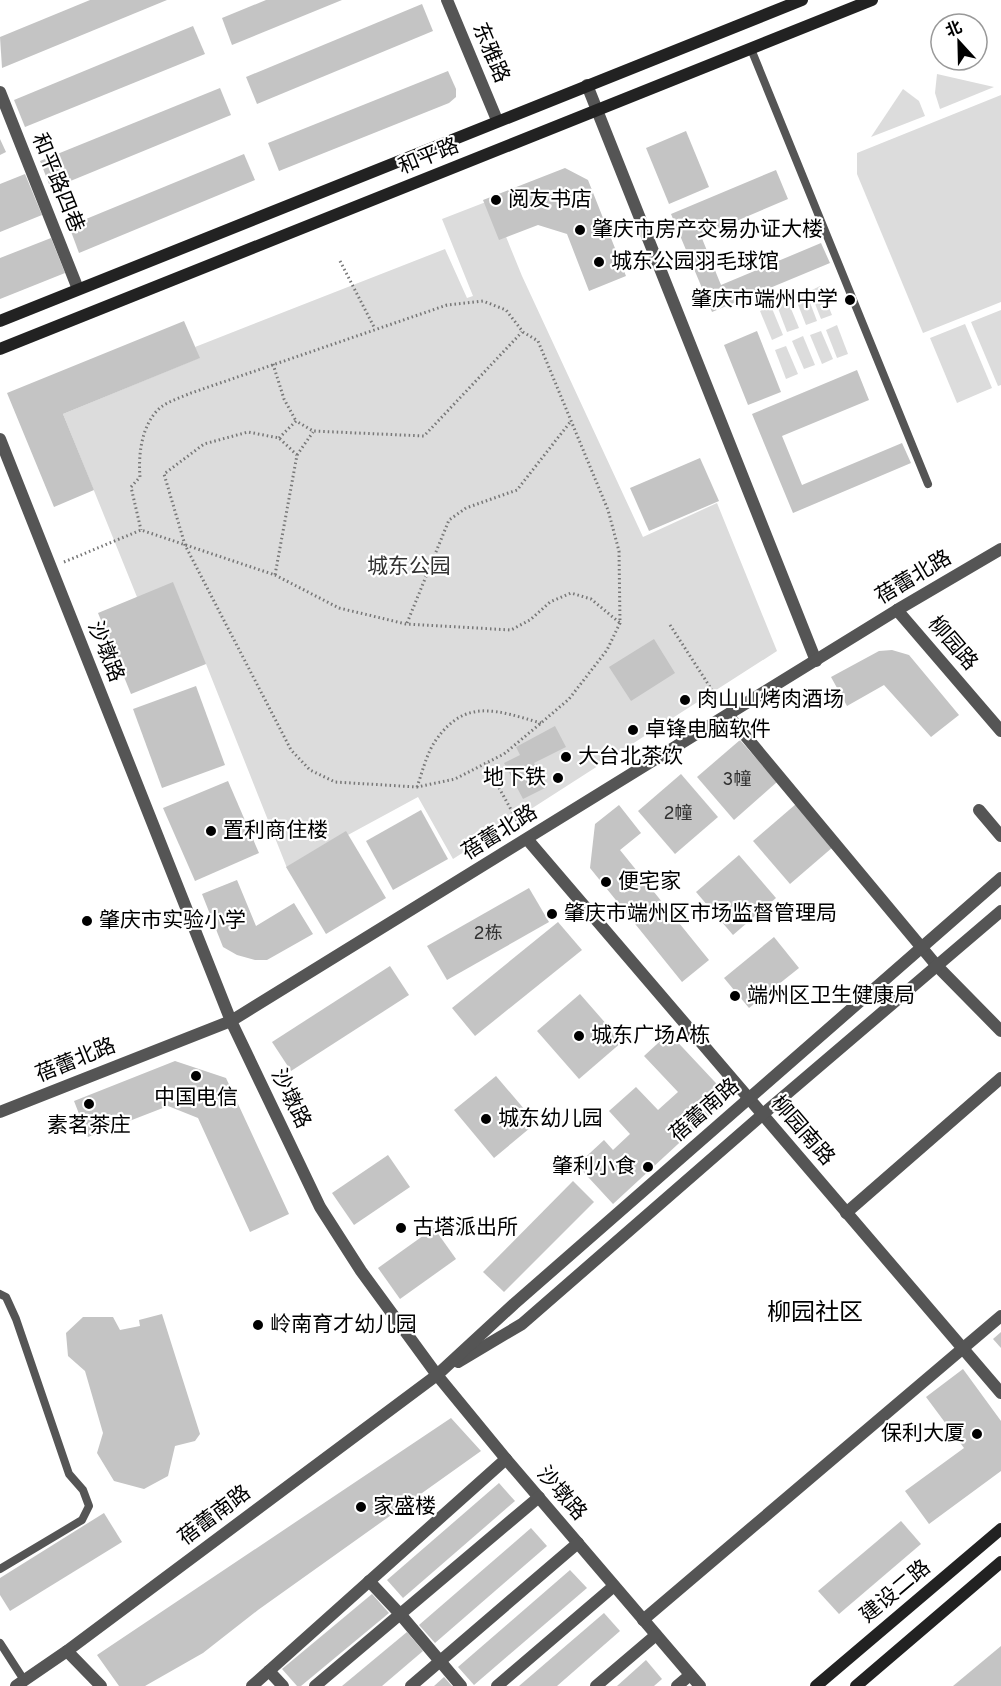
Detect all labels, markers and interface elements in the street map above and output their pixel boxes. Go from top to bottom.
north arrow [929,12,989,72]
text: 北 [943,18,965,42]
street label: 东雅路 [465,19,515,87]
street label: 和平路四巷 [25,129,89,237]
street label: 和平路 [395,133,463,181]
place label: 阅友书店 [508,187,592,214]
marker: 阅友书店 [489,193,503,207]
place label: 肇庆市房产交易办证大楼 [592,217,823,244]
marker: 肇庆市房产交易办证大楼 [573,223,587,237]
place label: 城东公园羽毛球馆 [611,249,779,276]
marker: 城东公园羽毛球馆 [592,255,606,269]
place label: 肇庆市端州中学 [691,287,838,314]
marker: 肇庆市端州中学 [843,293,857,307]
street label: 蓓蕾北路 [871,545,957,611]
park label: 城东公园 [367,554,451,581]
street label: 柳园路 [921,611,983,677]
street label: 沙墩路 [81,618,129,686]
place label: 肉山山烤肉酒场 [697,687,844,714]
marker: 肉山山烤肉酒场 [678,693,692,707]
place label: 卓锋电脑软件 [645,717,771,744]
marker: 卓锋电脑软件 [626,723,640,737]
place label: 大台北茶饮 [578,744,683,771]
marker: 大台北茶饮 [559,750,573,764]
place label: 地下铁 [483,765,546,792]
house number: 3幢 [723,769,751,792]
marker: 地下铁 [551,771,565,785]
street label: 蓓蕾北路 [457,799,543,867]
house number: 2幢 [663,803,693,826]
place label: 置利商住楼 [223,818,328,845]
marker: 置利商住楼 [204,824,218,838]
place label: 便宅家 [618,869,681,896]
marker: 便宅家 [599,875,613,889]
place label: 肇庆市端州区市场监督管理局 [564,901,837,928]
marker: 肇庆市端州区市场监督管理局 [545,907,559,921]
place label: 肇庆市实验小学 [99,908,246,935]
marker: 肇庆市实验小学 [80,914,94,928]
house number: 2栋 [473,923,503,946]
place label: 端州区卫生健康局 [747,983,915,1010]
marker: 端州区卫生健康局 [728,989,742,1003]
place label: 城东广场A栋 [591,1023,710,1050]
marker: 城东广场A栋 [572,1029,586,1043]
street label: 蓓蕾北路 [32,1033,120,1089]
street label: 沙墩路 [264,1065,316,1133]
marker: 中国电信 [189,1069,203,1083]
street label: 蓓蕾南路 [664,1073,746,1149]
place label: 中国电信 [154,1085,238,1112]
street label: 柳园南路 [764,1090,840,1172]
marker: 素茗茶庄 [82,1097,96,1111]
place label: 城东幼儿园 [498,1106,603,1133]
marker: 城东幼儿园 [479,1112,493,1126]
place label: 素茗茶庄 [47,1113,131,1140]
place label: 肇利小食 [552,1154,636,1181]
marker: 肇利小食 [641,1160,655,1174]
place label: 古塔派出所 [413,1215,518,1242]
marker: 古塔派出所 [394,1221,408,1235]
district label: 柳园社区 [767,1299,863,1329]
place label: 岭南育才幼儿园 [270,1312,417,1339]
marker: 岭南育才幼儿园 [251,1318,265,1332]
place label: 保利大厦 [881,1421,965,1448]
marker: 保利大厦 [970,1427,984,1441]
street label: 沙墩路 [530,1461,592,1527]
street label: 蓓蕾南路 [173,1480,257,1552]
place label: 家盛楼 [373,1494,436,1521]
marker: 家盛楼 [354,1500,368,1514]
street label: 建设二路 [855,1555,937,1629]

